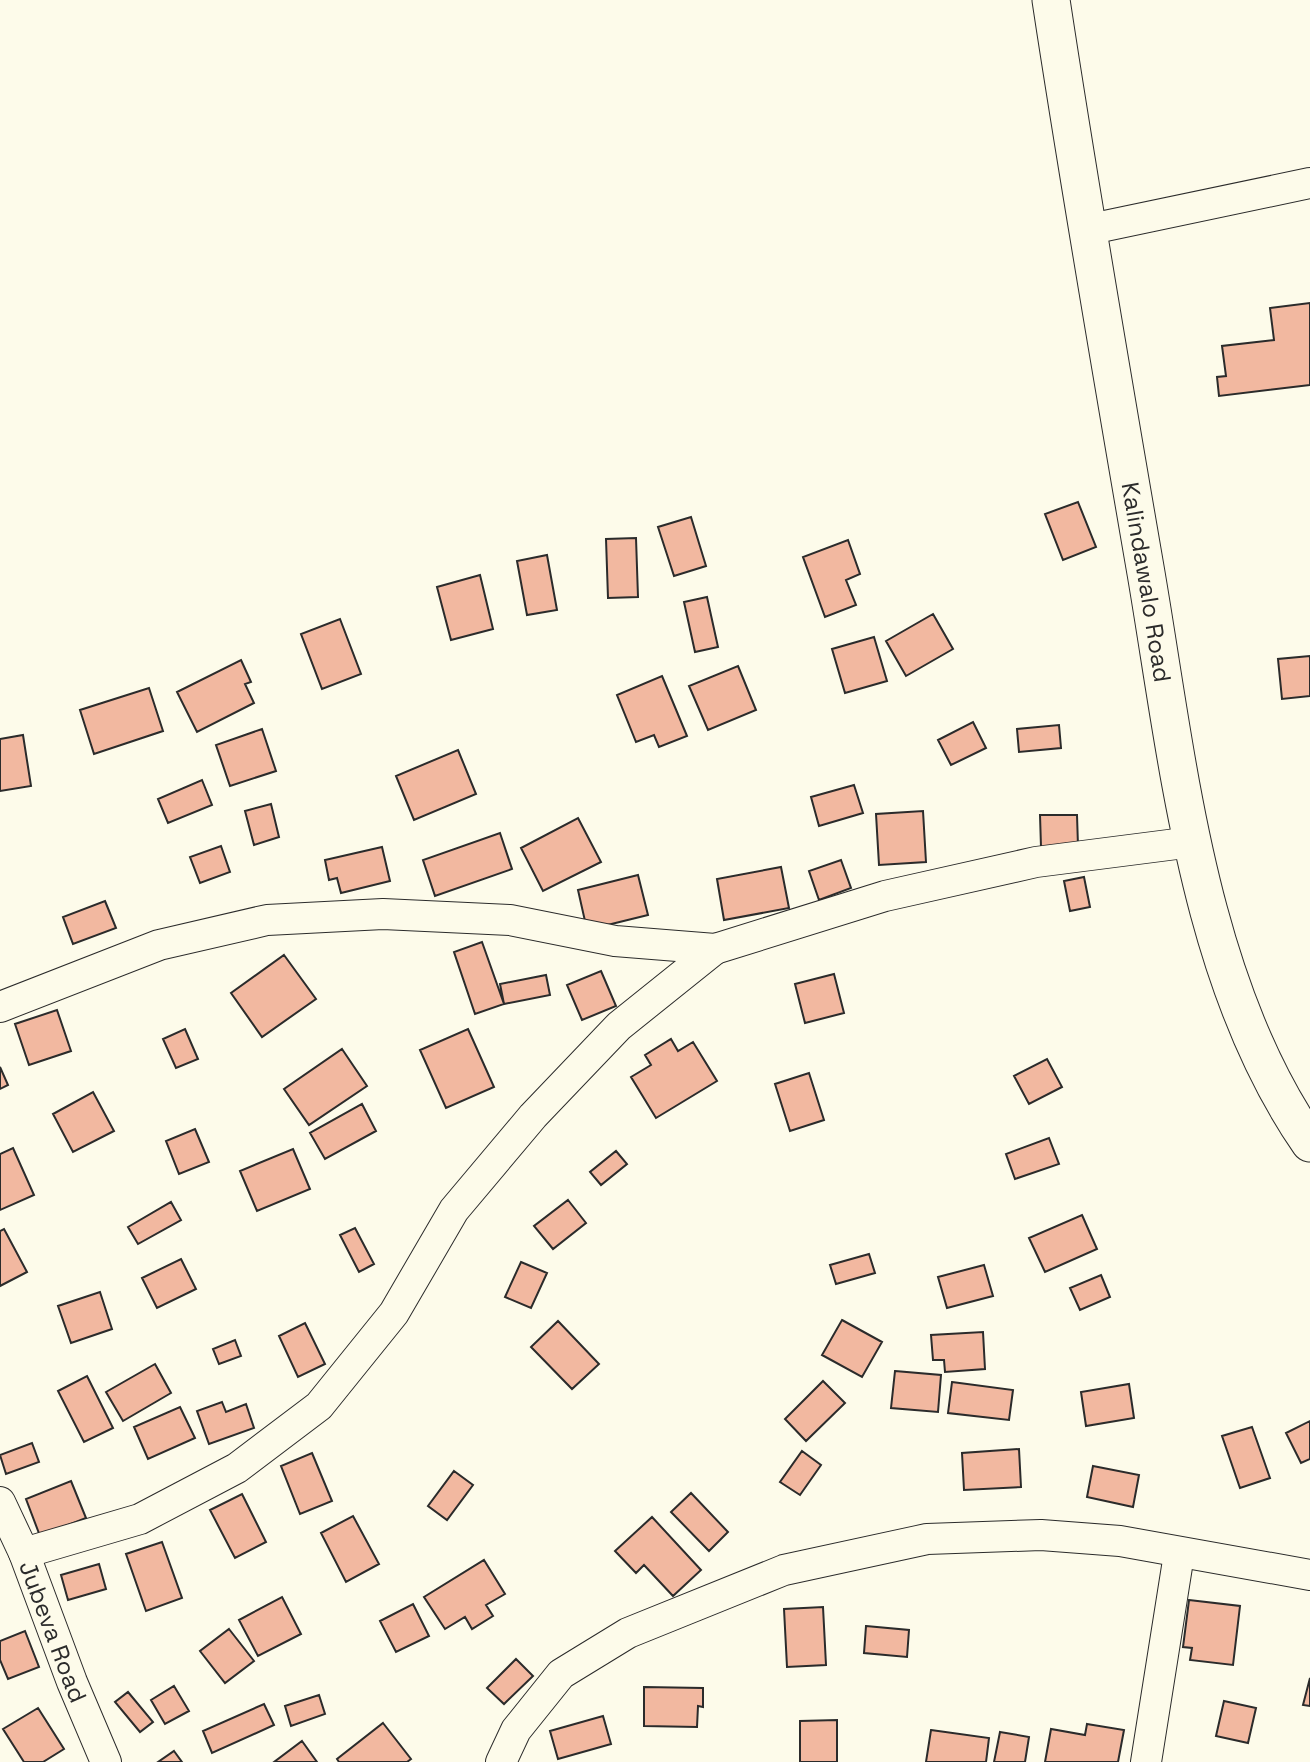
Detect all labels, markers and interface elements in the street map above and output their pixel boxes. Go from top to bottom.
street label: Kalindawalo Road [1115,480,1179,684]
street label: Jubeva Road [13,1556,94,1707]

